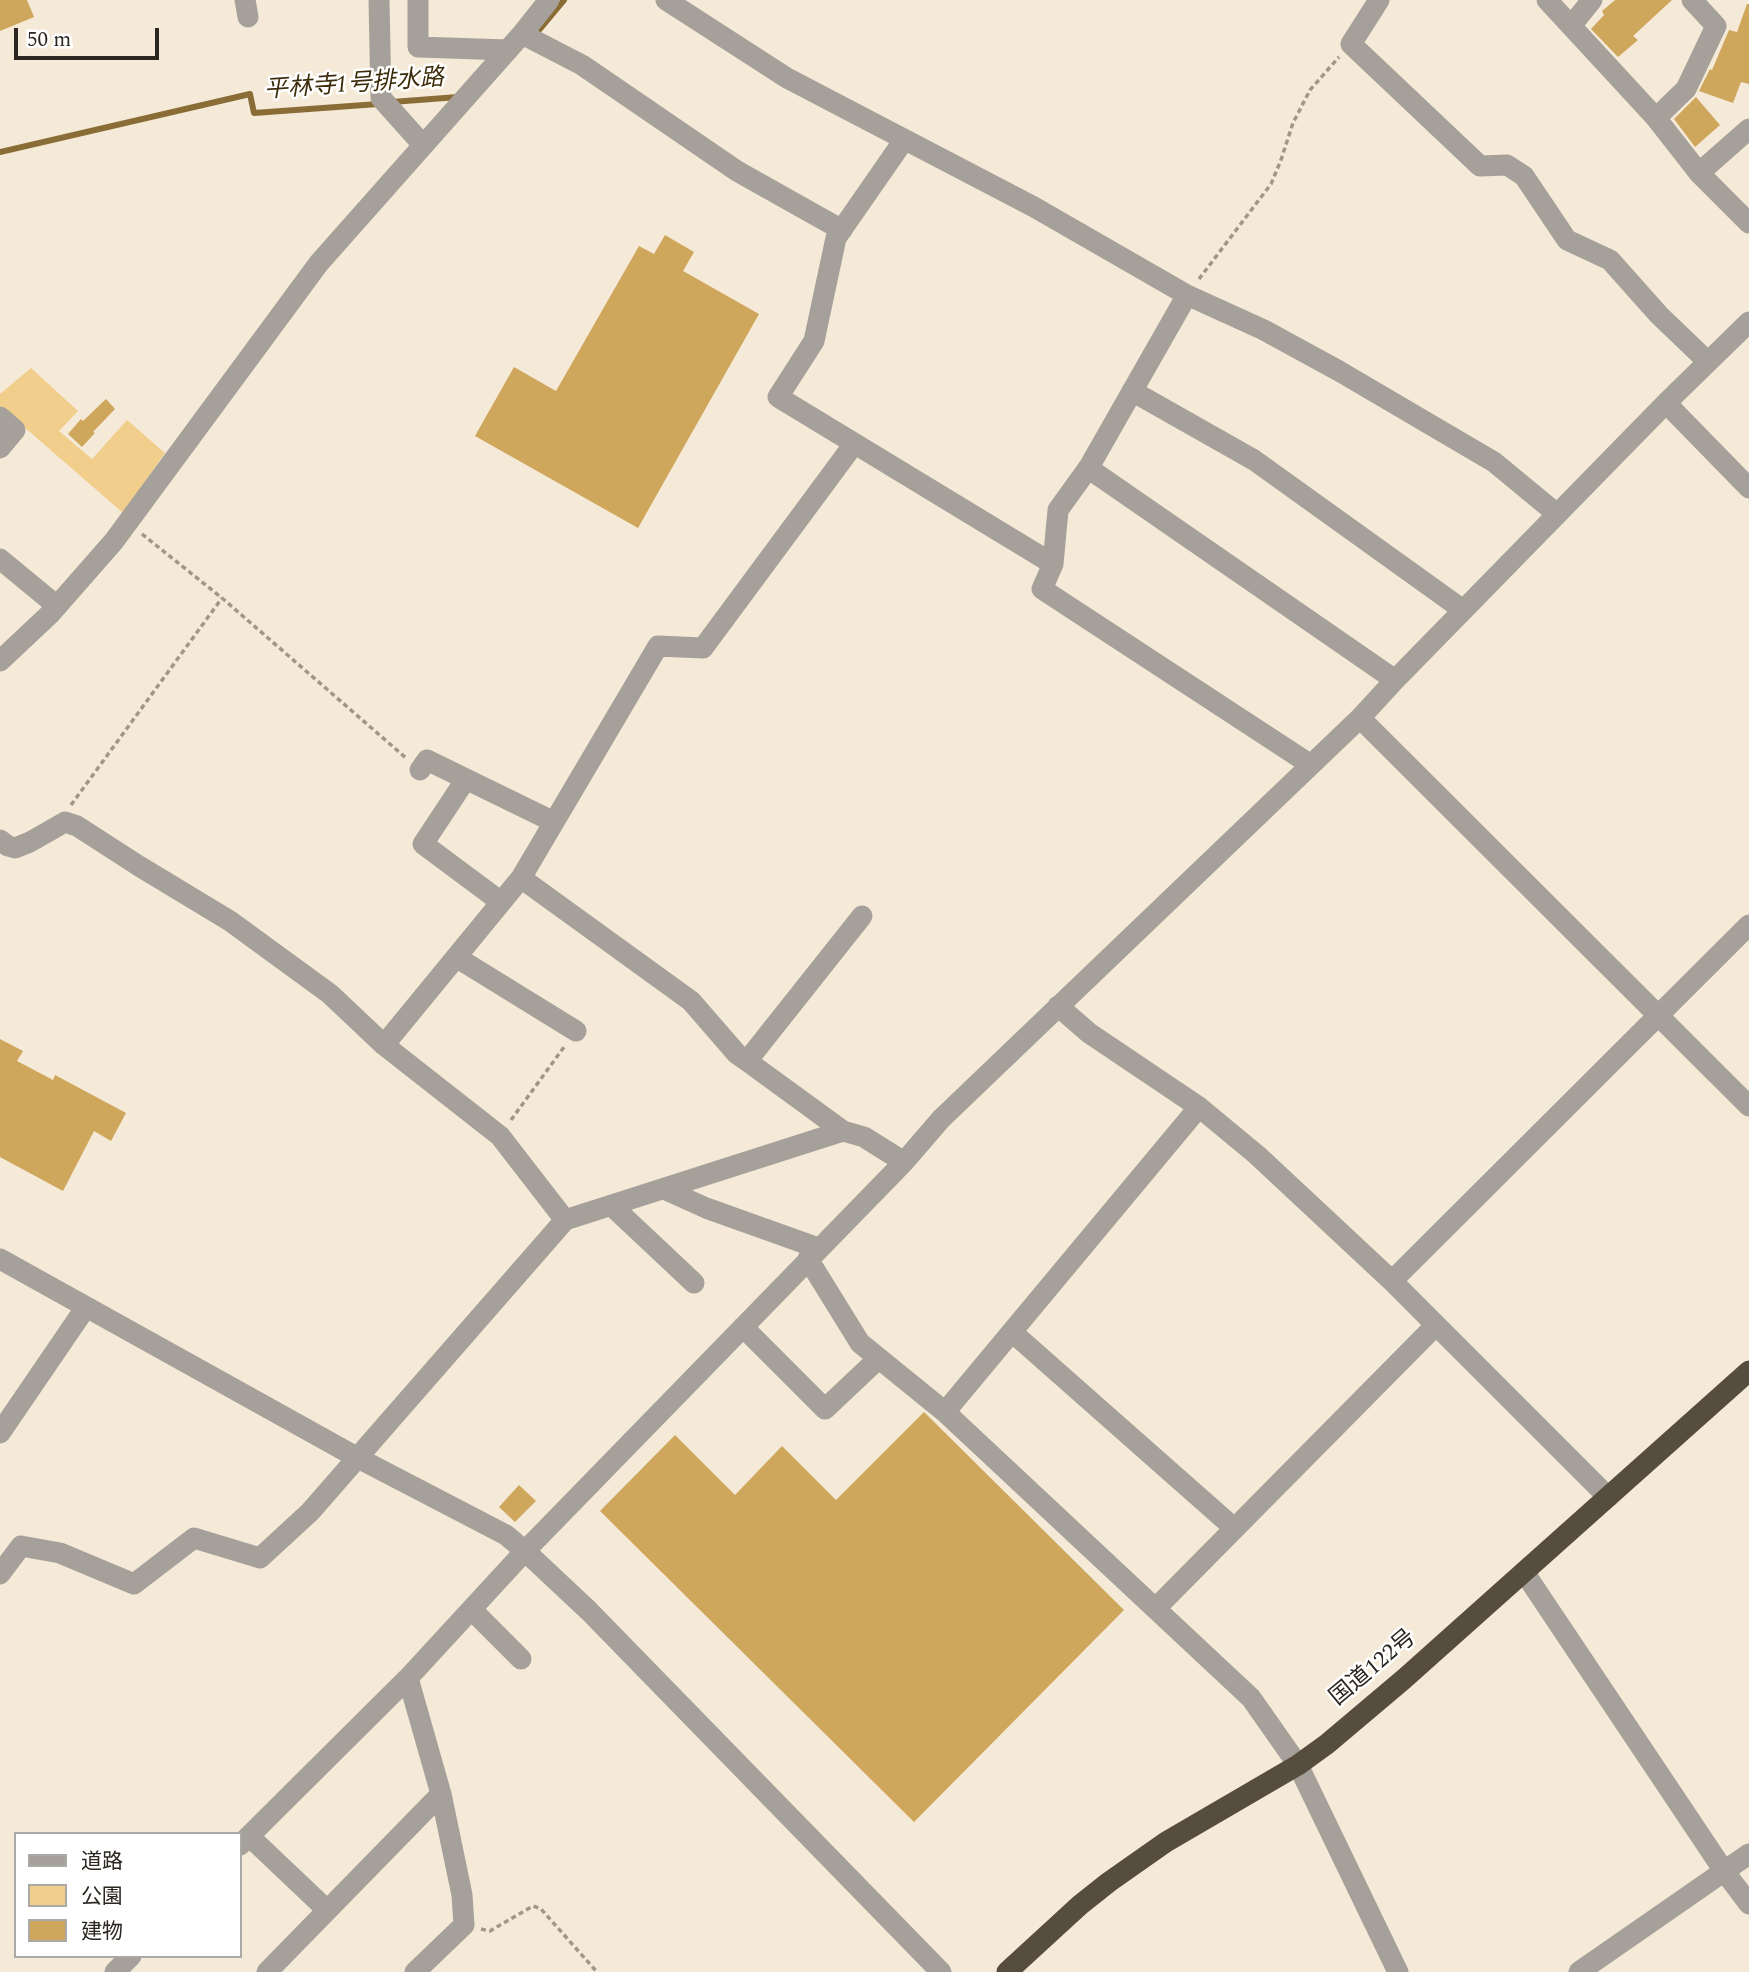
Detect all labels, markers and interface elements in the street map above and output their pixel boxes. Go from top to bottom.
scale bar [18,14,163,58]
text: 50 m [27,24,71,56]
water label: 平林寺1号排水路 [263,65,445,107]
street label: 国道122号 [1325,1625,1423,1713]
legend [14,1832,242,1958]
text: 道路 [81,1846,123,1878]
text: 公園 [81,1881,123,1913]
text: 建物 [81,1916,123,1948]

